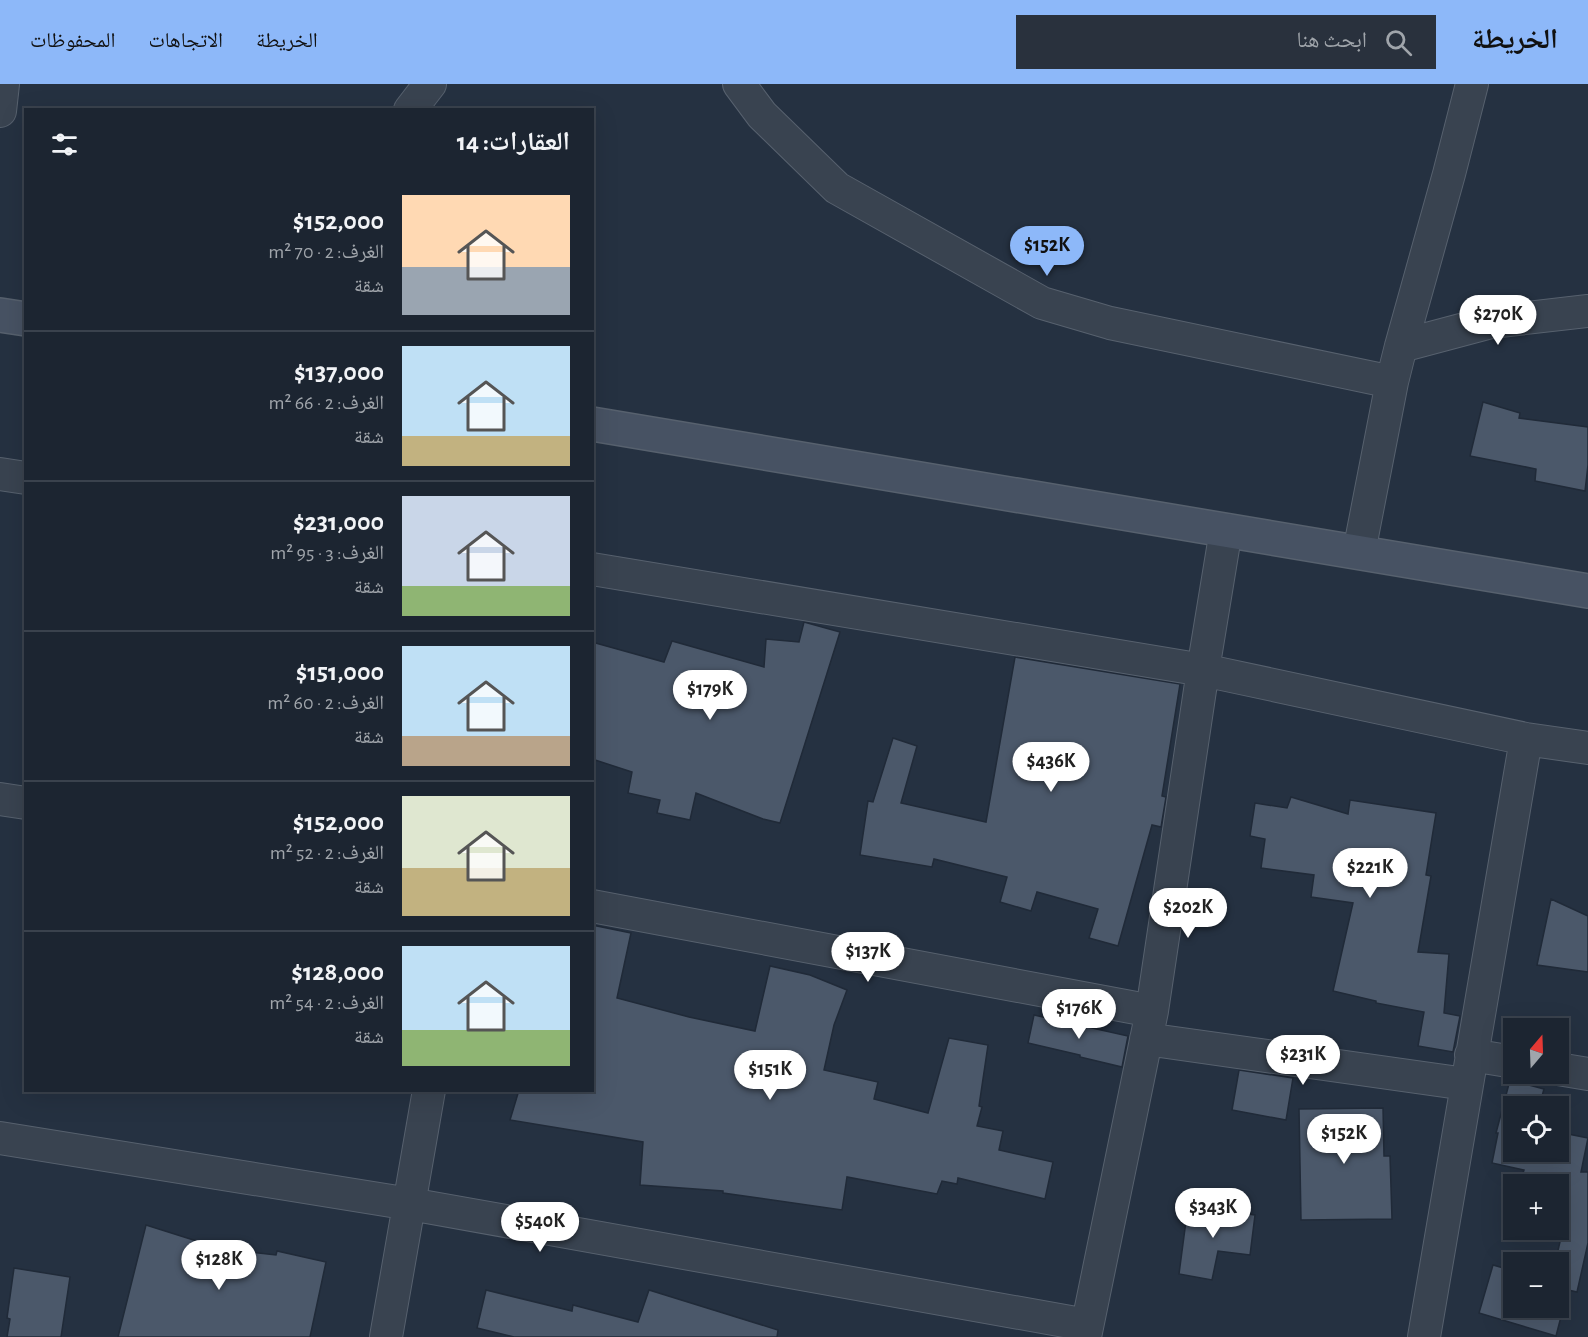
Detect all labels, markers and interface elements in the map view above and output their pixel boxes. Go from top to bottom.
search box [1016,15,1436,69]
icon: search [1382,26,1415,59]
text: الخريطة [1472,26,1558,54]
text: ابحث هنا [1296,29,1367,51]
text: المحفوظات [30,30,115,51]
text: الاتجاهات [148,30,223,51]
text: الخريطة [256,30,318,51]
icon: filters [48,128,81,161]
text: العقارات: 14 [457,129,570,155]
text: $152,000 [293,208,384,234]
icon: home [450,219,522,291]
pin: $152K [1005,226,1089,277]
text: $152K [1024,235,1070,255]
text: الغرف: 2 · 70 m² [268,242,384,262]
text: شقة [354,276,384,296]
pin: $270K [1456,295,1540,346]
text: $270K [1473,304,1523,324]
text: $137,000 [294,359,384,385]
icon: home [450,370,522,442]
text: الغرف: 2 · 66 m² [268,393,384,413]
text: شقة [354,427,384,447]
text: $231,000 [293,509,384,535]
icon: home [450,520,522,592]
text: الغرف: 3 · 95 m² [270,543,384,563]
text: شقة [354,577,384,597]
text: $151,000 [296,659,384,685]
icon: home [450,670,522,742]
pin: $179K [668,670,752,721]
text: $179K [687,679,733,699]
text: الغرف: 2 · 60 m² [267,693,384,713]
text: شقة [354,727,384,747]
pin: $436K [1009,742,1093,793]
text: $436K [1026,751,1076,771]
text: $152,000 [293,809,384,835]
icon: home [450,820,522,892]
text: الغرف: 2 · 52 m² [270,843,384,863]
pin: $221K [1328,848,1412,899]
text: $221K [1347,857,1393,877]
text: شقة [354,877,384,897]
pin: $202K [1146,888,1230,939]
text: $202K [1163,897,1213,917]
pin: $137K [826,932,910,983]
text: $137K [845,941,891,961]
text: $128,000 [291,959,384,985]
icon: home [450,970,522,1042]
pin: $176K [1037,989,1121,1040]
text: الغرف: 2 · 54 m² [269,993,384,1013]
text: $176K [1056,998,1102,1018]
north arrow [1503,1018,1569,1084]
map controls [1503,1018,1569,1318]
text: شقة [354,1027,384,1047]
pin: $231K [1261,1035,1345,1086]
text: $231K [1280,1044,1326,1064]
pin: $151K [728,1050,812,1101]
text: $151K [748,1059,792,1079]
button: locate [1503,1096,1569,1162]
pin: $152K [1302,1114,1386,1165]
text: $152K [1321,1123,1367,1143]
button: + [1503,1174,1569,1240]
pin: $343K [1171,1188,1255,1239]
text: $343K [1189,1197,1237,1217]
pin: $540K [498,1202,582,1253]
text: $540K [515,1211,565,1231]
pin: $128K [177,1240,261,1291]
text: $128K [195,1249,243,1269]
button: − [1503,1252,1569,1318]

